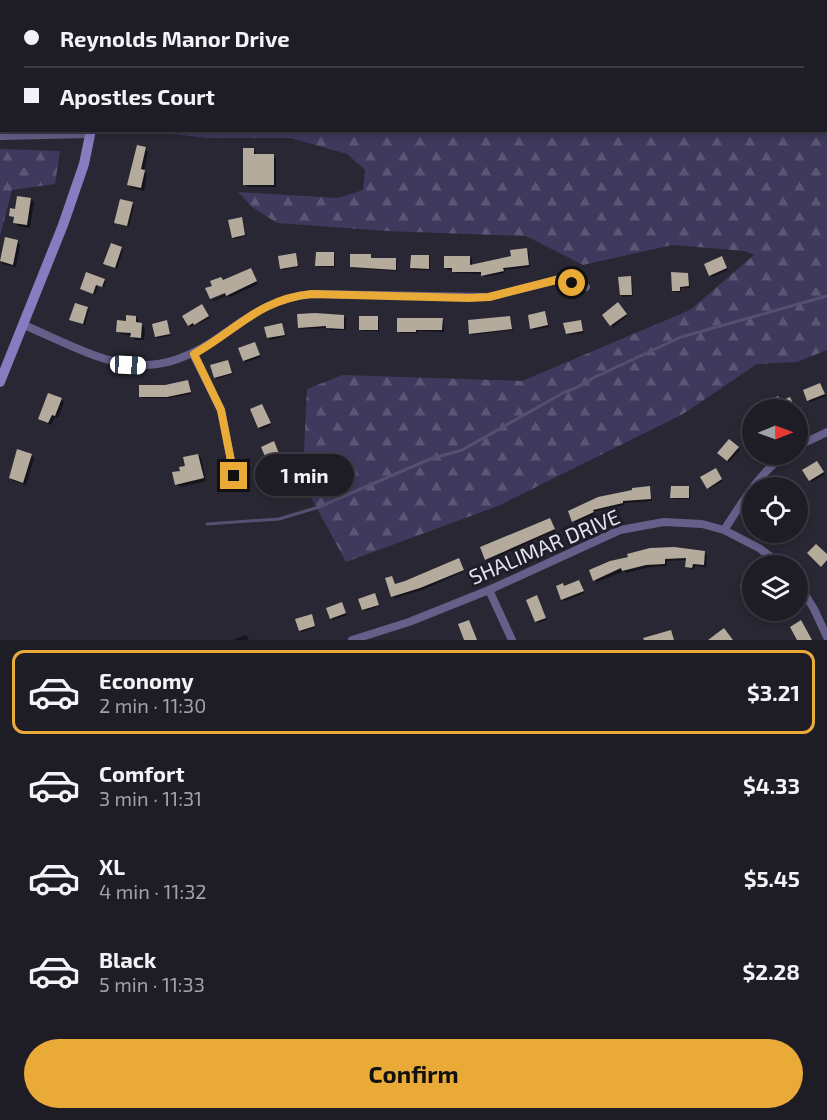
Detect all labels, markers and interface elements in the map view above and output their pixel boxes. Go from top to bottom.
text: Reynolds Manor Drive [60,25,290,51]
text: Apostles Court [60,83,215,109]
route start [558,269,585,296]
car [110,355,146,375]
north arrow [742,399,808,465]
map controls [742,399,808,621]
callout: 1 min [255,455,354,497]
route end [220,462,247,489]
text: 1 min [280,463,329,487]
button: locate [742,477,808,543]
street label: SHALIMAR DRIVE [465,503,623,589]
button: layers [742,555,808,621]
icon: car [27,665,81,719]
text: Economy [99,667,194,693]
text: $3.21 [747,679,800,705]
text: 2 min · 11:30 [99,693,206,717]
icon: car [27,758,81,812]
text: Comfort [99,760,184,786]
text: $4.33 [743,772,800,798]
text: 3 min · 11:31 [99,786,202,810]
icon: car [27,851,81,905]
text: XL [99,853,125,879]
text: $5.45 [744,865,800,891]
text: 4 min · 11:32 [99,879,207,903]
icon: car [27,944,81,998]
text: Black [99,946,156,972]
text: $2.28 [743,958,800,984]
text: 5 min · 11:33 [99,972,205,996]
button: Confirm [24,1039,803,1108]

